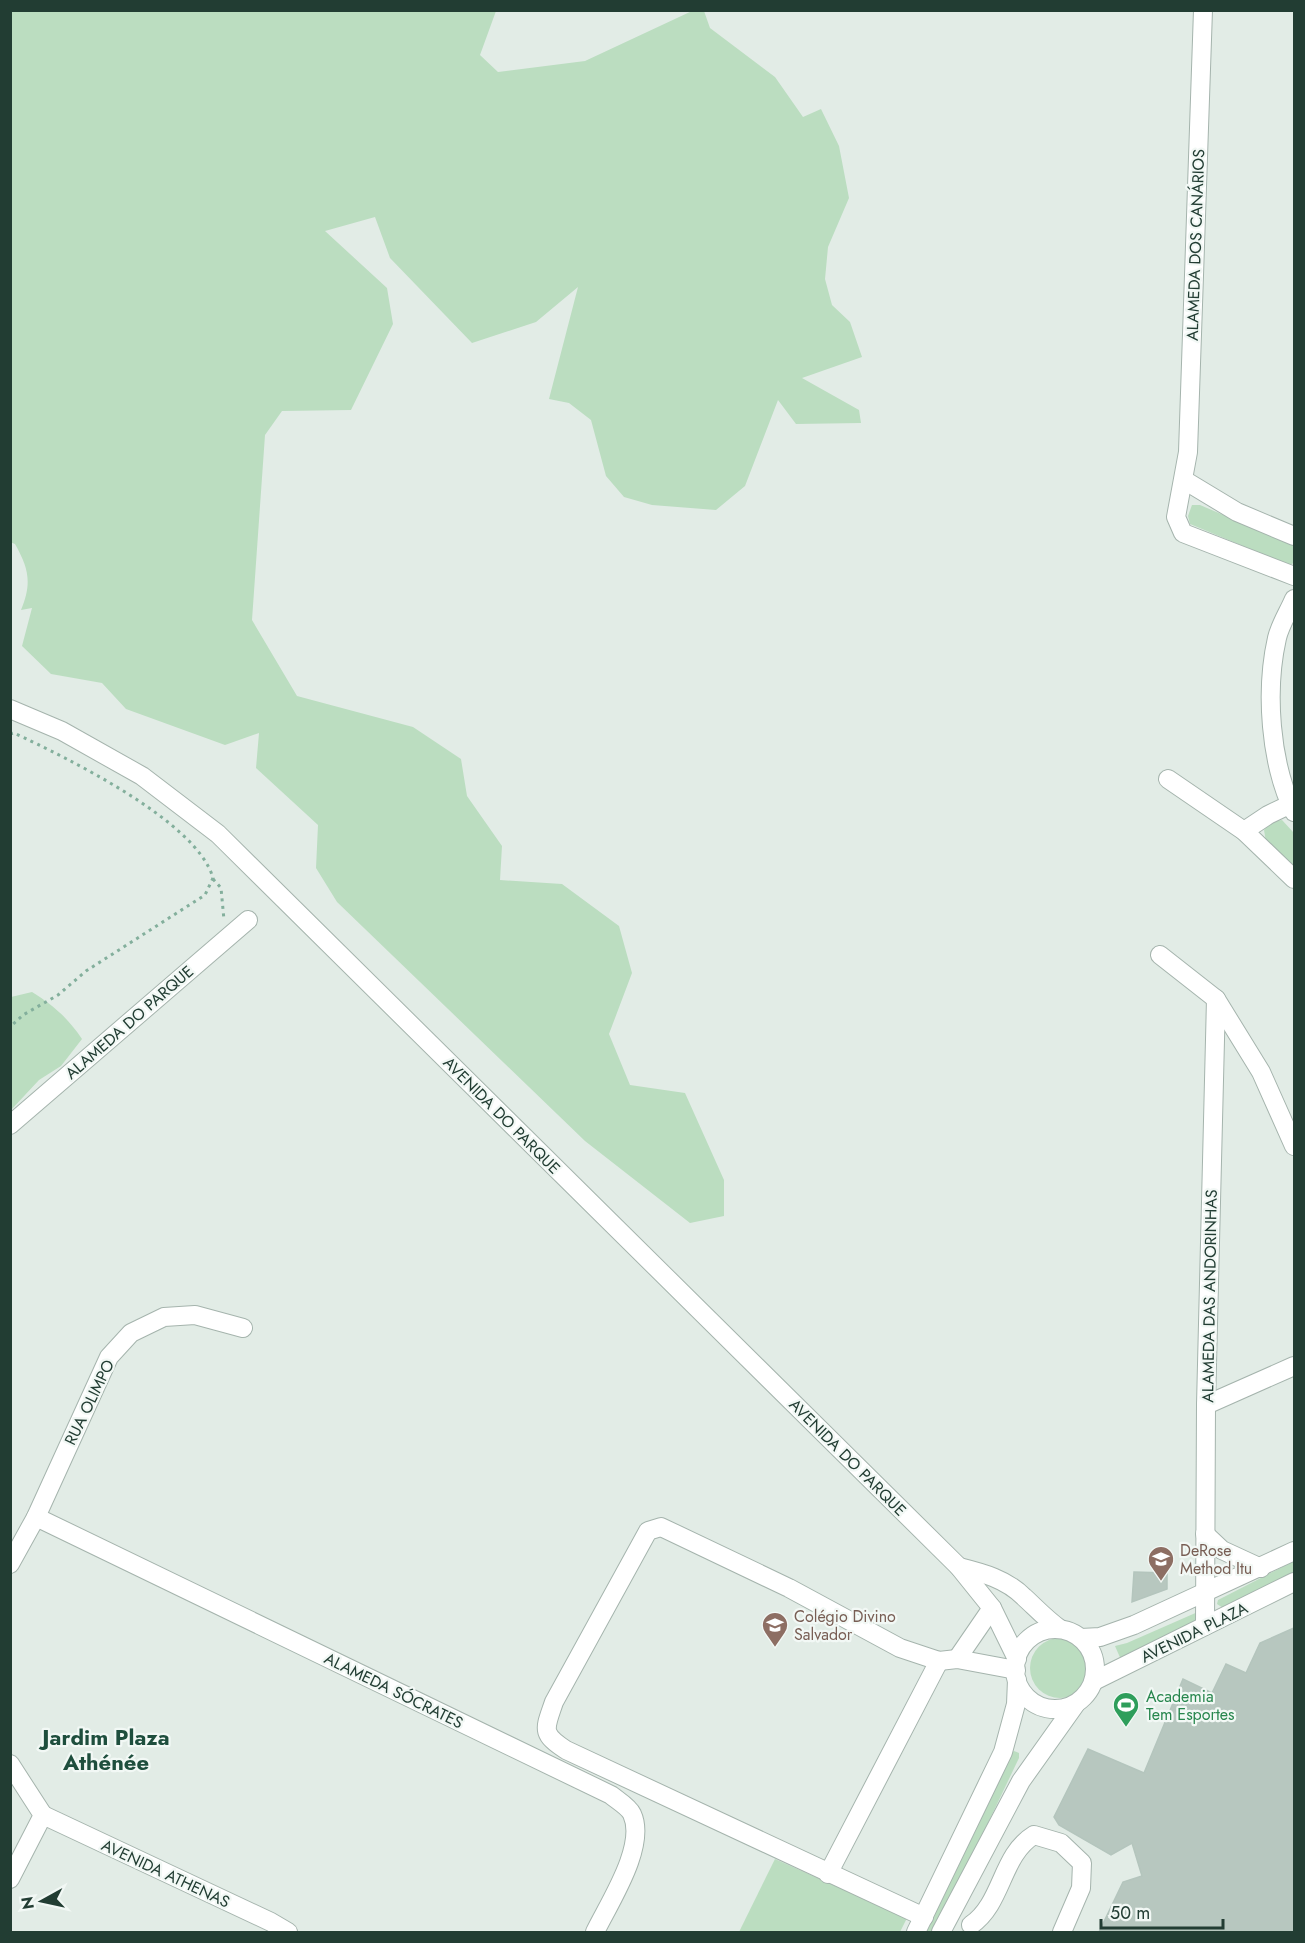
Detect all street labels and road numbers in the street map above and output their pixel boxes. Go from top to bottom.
street label: ALAMEDA DOS CANÁRIOS [1181,148,1210,341]
street label: ALAMEDA DO PARQUE [60,960,198,1085]
street label: AVENIDA DO PARQUE [438,1052,565,1179]
street label: ALAMEDA DAS ANDORINHAS [1196,1189,1223,1403]
street label: RUA OLIMPO [59,1356,120,1449]
street label: AVENIDA DO PARQUE [784,1394,911,1521]
street label: AVENIDA PLAZA [1137,1596,1252,1668]
street label: ALAMEDA SÓCRATES [320,1647,467,1734]
street label: AVENIDA ATHENAS [98,1834,234,1913]

